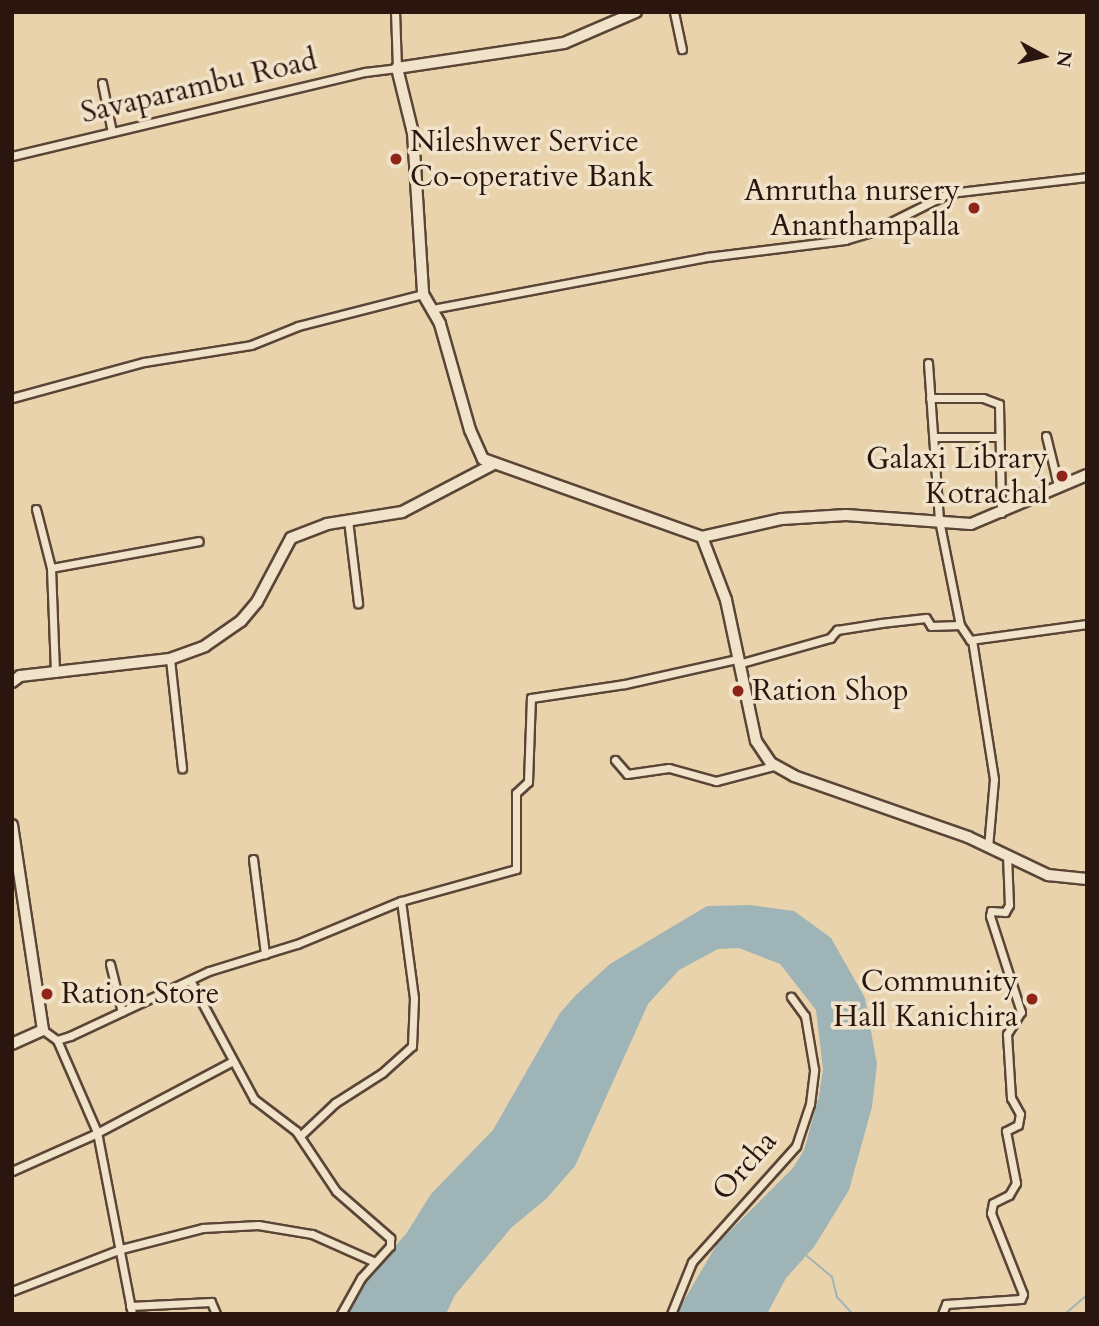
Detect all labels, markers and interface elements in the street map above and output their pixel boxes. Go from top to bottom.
north arrow [1008,21,1078,91]
street label: Savaparambu Road [78,42,320,132]
text: N [1050,49,1078,69]
place label: Nileshwer Service Co-operative Bank [410,124,653,194]
marker: Nileshwer Service Co-operative Bank [388,151,404,167]
place label: Amrutha nursery Ananthampalla [744,173,960,244]
marker: Amrutha nursery Ananthampalla [966,200,982,216]
place label: Galaxi Library Kotrachal [866,441,1048,512]
marker: Galaxi Library Kotrachal [1054,468,1070,484]
place label: Ration Shop [752,673,909,709]
marker: Ration Shop [730,683,746,699]
place label: Community Hall Kanichira [833,964,1018,1034]
place label: Ration Store [61,976,219,1012]
marker: Ration Store [39,986,55,1002]
marker: Community Hall Kanichira [1024,991,1040,1007]
street label: Orcha [705,1124,785,1208]

